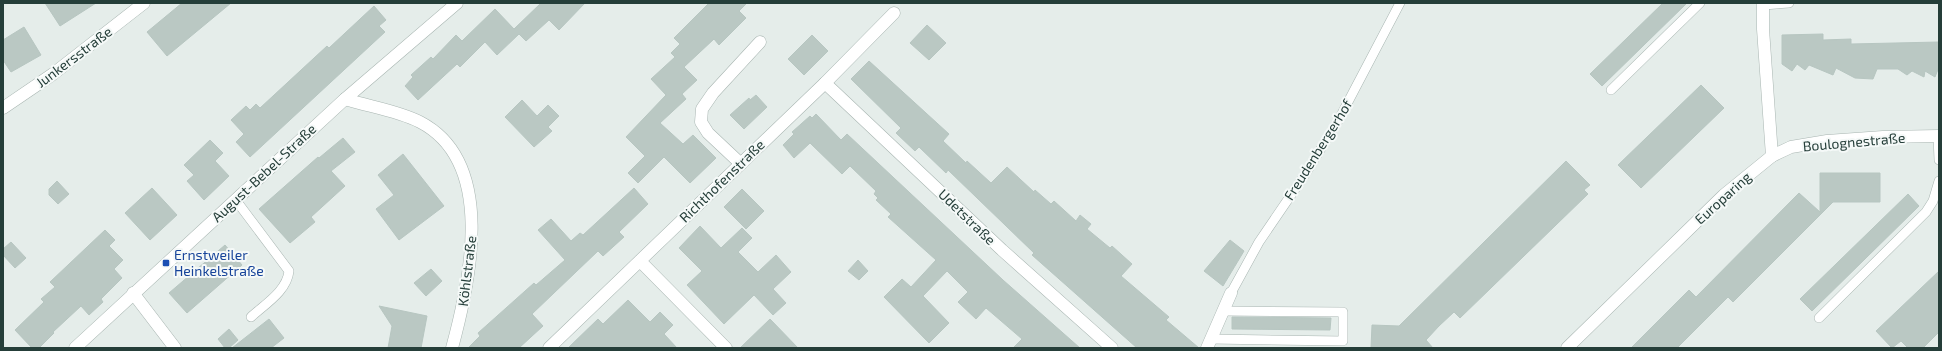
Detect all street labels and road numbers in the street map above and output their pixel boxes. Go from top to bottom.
street label: Junkersstraße [32,23,115,91]
street label: Freudenbergerhof [1280,96,1356,203]
street label: August-Bebel-Straße [208,120,319,225]
street label: Boulognestraße [1802,129,1906,154]
street label: Richthofenstraße [675,136,768,226]
street label: Europaring [1691,168,1755,227]
street label: Udetstraße [935,185,999,248]
street label: Köhlstraße [454,235,479,307]

